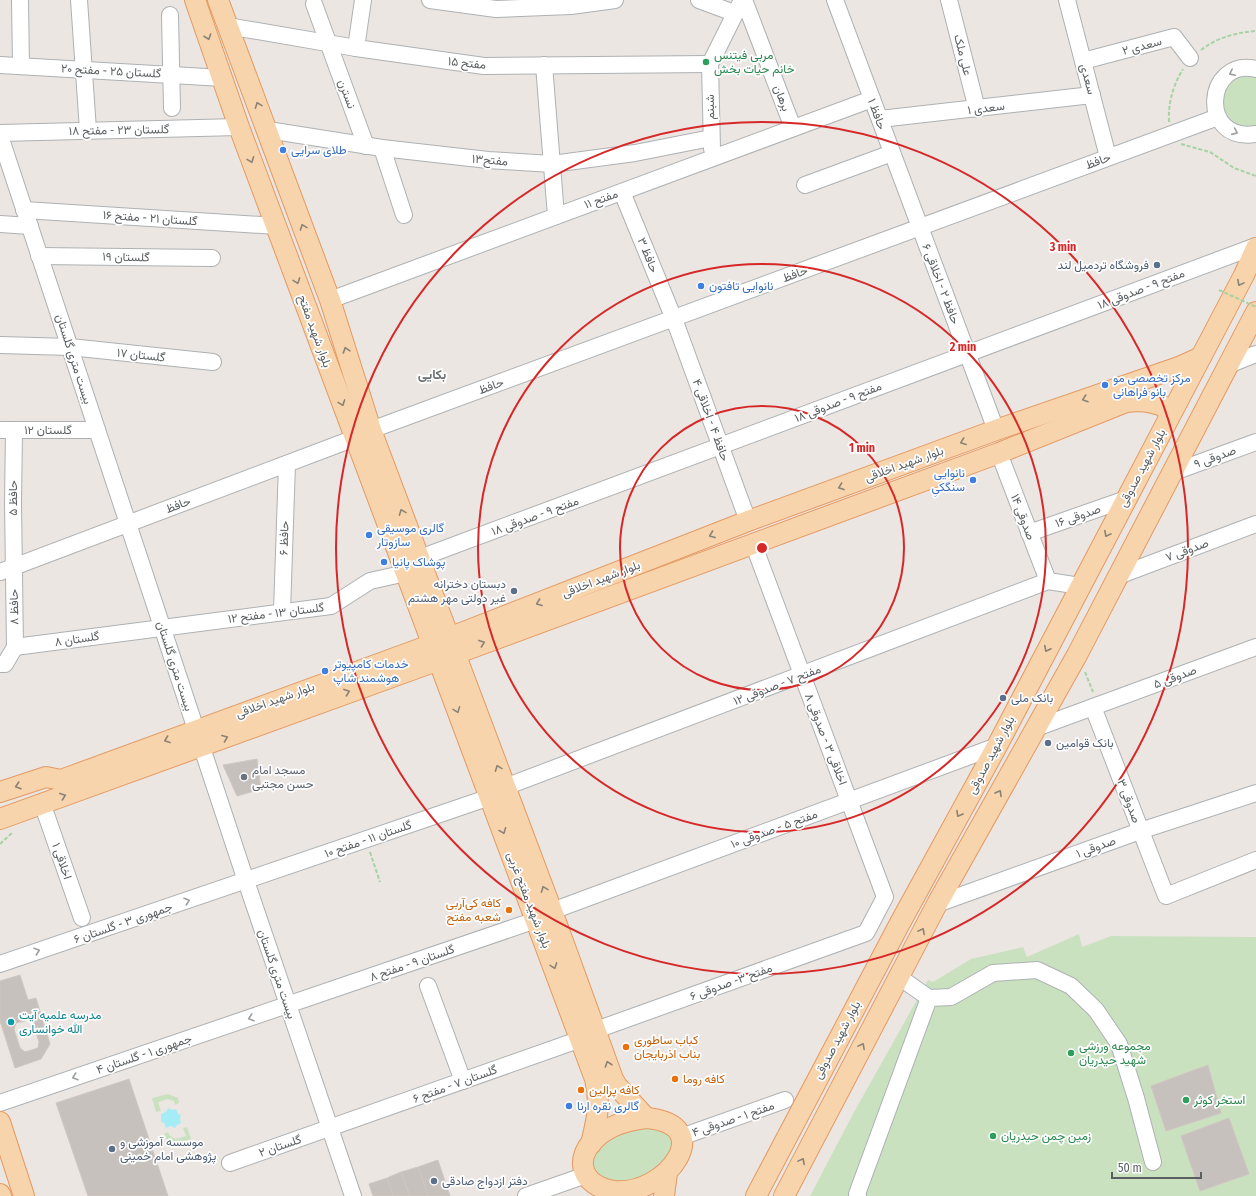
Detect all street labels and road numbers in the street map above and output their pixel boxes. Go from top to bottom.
street label: علی ملک [950,33,975,77]
street label: سعدی ۲ [1121,34,1164,59]
street label: مفتح ۱۵ [447,54,487,74]
street label: گلستان ۲۵ - مفتح ۲۰ [60,61,162,83]
street label: سعدی [1076,62,1099,96]
street label: نسترن [334,77,359,111]
street label: برهان [770,83,793,113]
street label: شبنم [703,94,718,120]
street label: حافظ ۱ [865,97,889,131]
street label: سعدی ۱ [967,99,1006,118]
street label: گلستان ۲۳ - مفتح ۱۸ [69,122,169,140]
street label: حافظ [1083,150,1113,172]
street label: مفتح۱۳ [471,151,509,171]
street label: مفتح ۱۱ [582,186,620,213]
street label: گلستان ۲۱ - مفتح ۱۶ [102,208,198,230]
street label: حافظ ۳ [635,235,661,275]
street label: حافظ ۲ - اخلاقی ۶ [918,242,963,327]
street label: گلستان ۱۹ [102,250,150,264]
street label: حافظ [780,263,810,285]
street label: مفتح ۹ - صدوقی ۱۸ [1096,266,1187,314]
street label: بلوار شهید مفتح [293,293,335,370]
street label: بیست متری گلستان [52,312,95,406]
street label: گلستان ۱۷ [116,346,166,364]
street label: حافظ [476,375,506,397]
street label: حافظ ۴ - اخلاقی ۴ [689,377,732,463]
street label: مفتح ۹ - صدوقی ۱۸ [793,379,884,427]
street label: گلستان ۱۲ [24,423,72,437]
street label: بلوار شهید صدوقی [1116,427,1169,510]
street label: بلوار شهید اخلاقی [863,443,946,486]
street label: صدوقی ۹ [1192,443,1238,472]
street label: حافظ ۵ [6,480,20,516]
street label: صدوقی ۱۴ [1007,492,1038,542]
street label: حافظ [163,494,193,516]
street label: مفتح ۹ - صدوقی ۱۸ [489,494,581,540]
street label: صدوقی ۱۶ [1053,502,1103,531]
street label: حافظ ۶ [276,521,292,555]
street label: صدوقی ۷ [1163,536,1211,565]
street label: بلوار شهید اخلاقی [560,558,642,601]
street label: حافظ ۸ [7,589,21,625]
street label: گلستان ۱۳ - مفتح ۱۲ [227,600,325,628]
street label: بیست متری گلستان [153,619,196,713]
street label: گلستان ۸ [54,629,100,649]
street label: مفتح ۷ - صدوقی ۱۲ [731,662,823,710]
street label: صدوقی ۵ [1151,663,1199,692]
street label: بلوار شهید اخلاقی [234,679,317,722]
street label: اخلاقی ۳ - صدوقی ۸ [801,691,850,787]
street label: بلوار شهید صدوقی [965,714,1018,797]
street label: صدوقی ۳ [1113,777,1144,825]
street label: مفتح ۵ - صدوقی ۱۰ [729,807,820,853]
street label: گلستان ۱۱ - مفتح ۱۰ [323,818,414,862]
street label: صدوقی ۱ [1074,833,1118,862]
street label: اخلاقی ۱ [48,841,75,881]
street label: بلوار شهید مفتح غربی [502,850,554,951]
street label: جمهوری ۳ - گلستان ۶ [72,900,174,947]
street label: بیست متری گلستان [254,927,299,1021]
street label: گلستان ۹ - مفتح ۸ [368,942,457,986]
street label: مفتح ۳- صدوقی ۶ [688,961,775,1005]
street label: بلوار شهید صدوقی [811,999,864,1082]
street label: جمهوری ۱ - گلستان ۴ [94,1031,194,1078]
street label: گلستان ۷ - مفتح ۶ [411,1062,500,1108]
street label: مفتح ۱ - صدوقی ۴ [690,1098,777,1142]
street label: گلستان ۲ [257,1132,303,1160]

